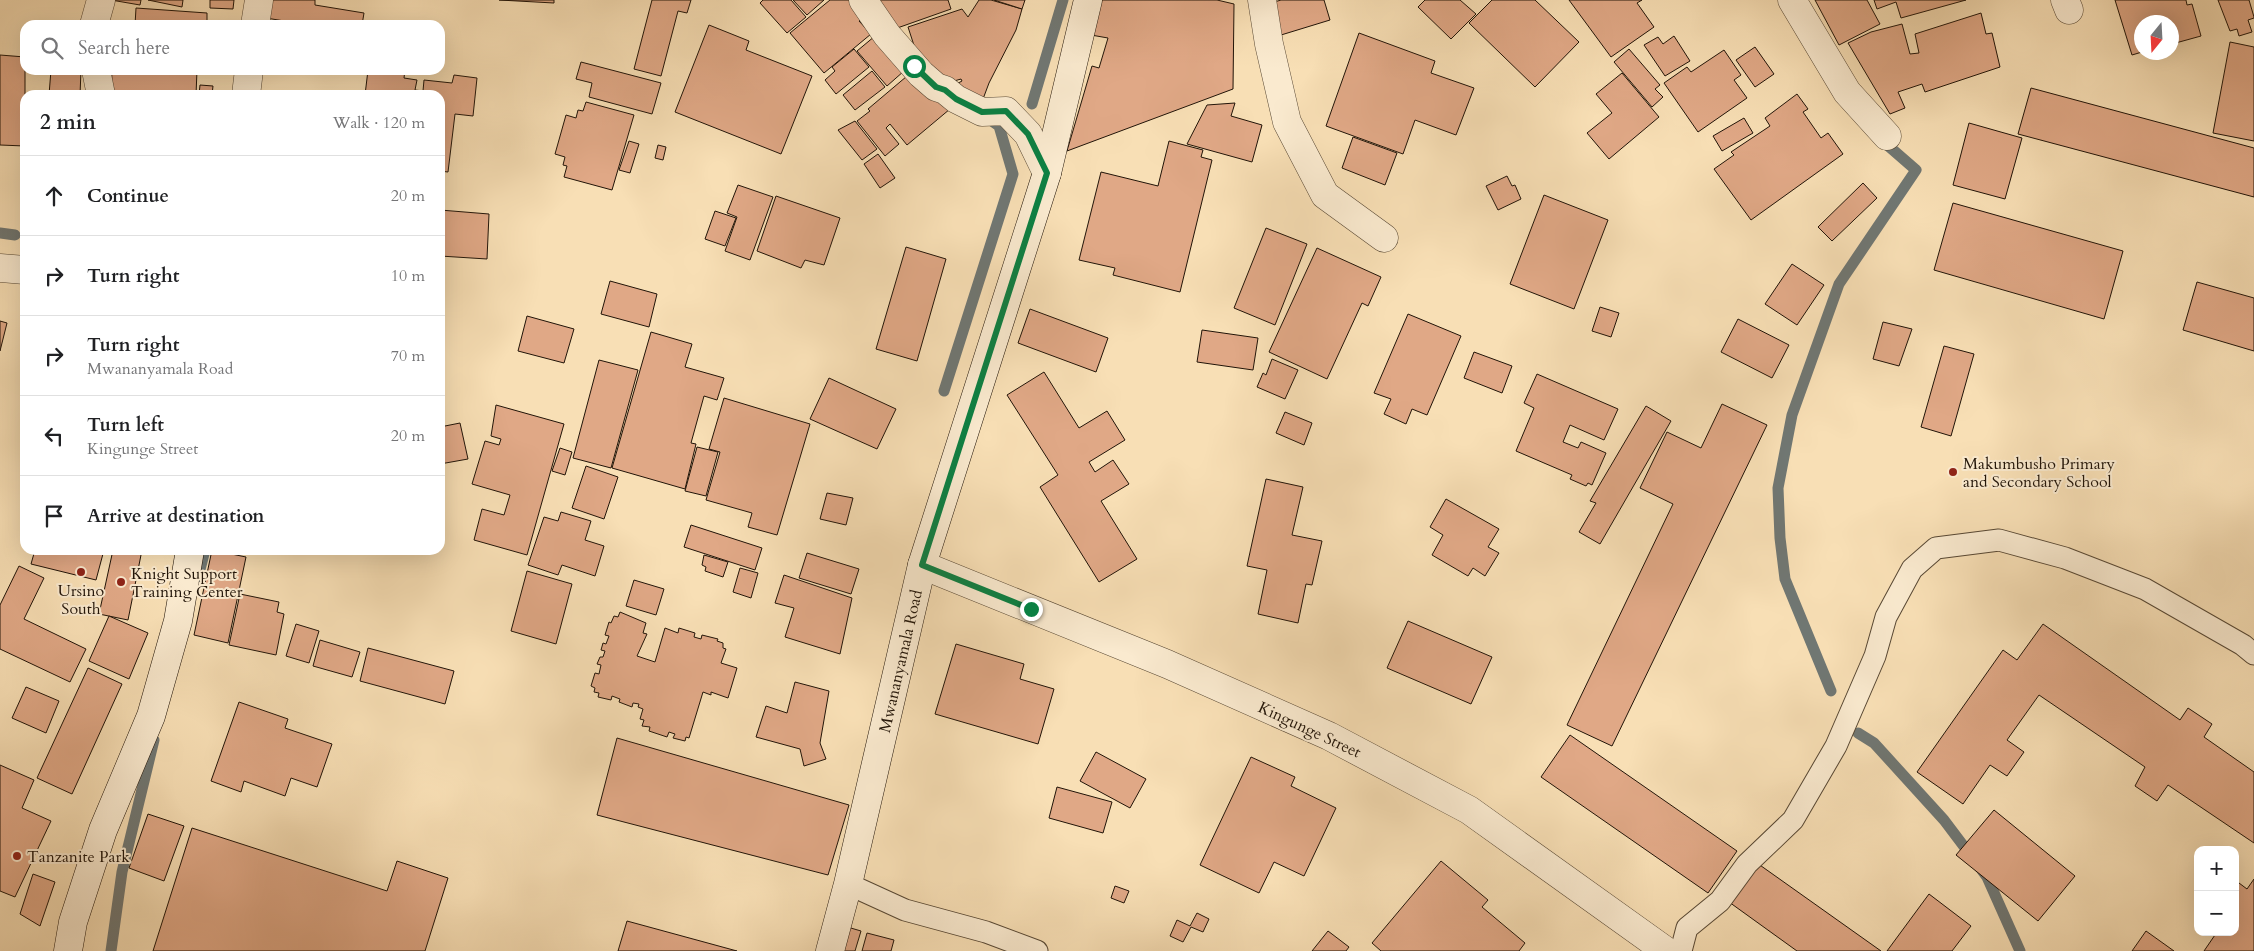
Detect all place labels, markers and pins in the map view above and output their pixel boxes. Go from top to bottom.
place label: Makumbusho Primary and Secondary School [1963,453,2115,493]
marker: Makumbusho Primary and Secondary School [1947,466,1959,478]
place label: Knight Support Training Center [131,563,243,603]
marker: Ursino South [75,566,87,578]
marker: Knight Support Training Center [115,576,127,588]
place label: Ursino South [58,580,105,620]
place label: Tanzanite Park [27,846,130,868]
marker: Tanzanite Park [11,850,23,862]

